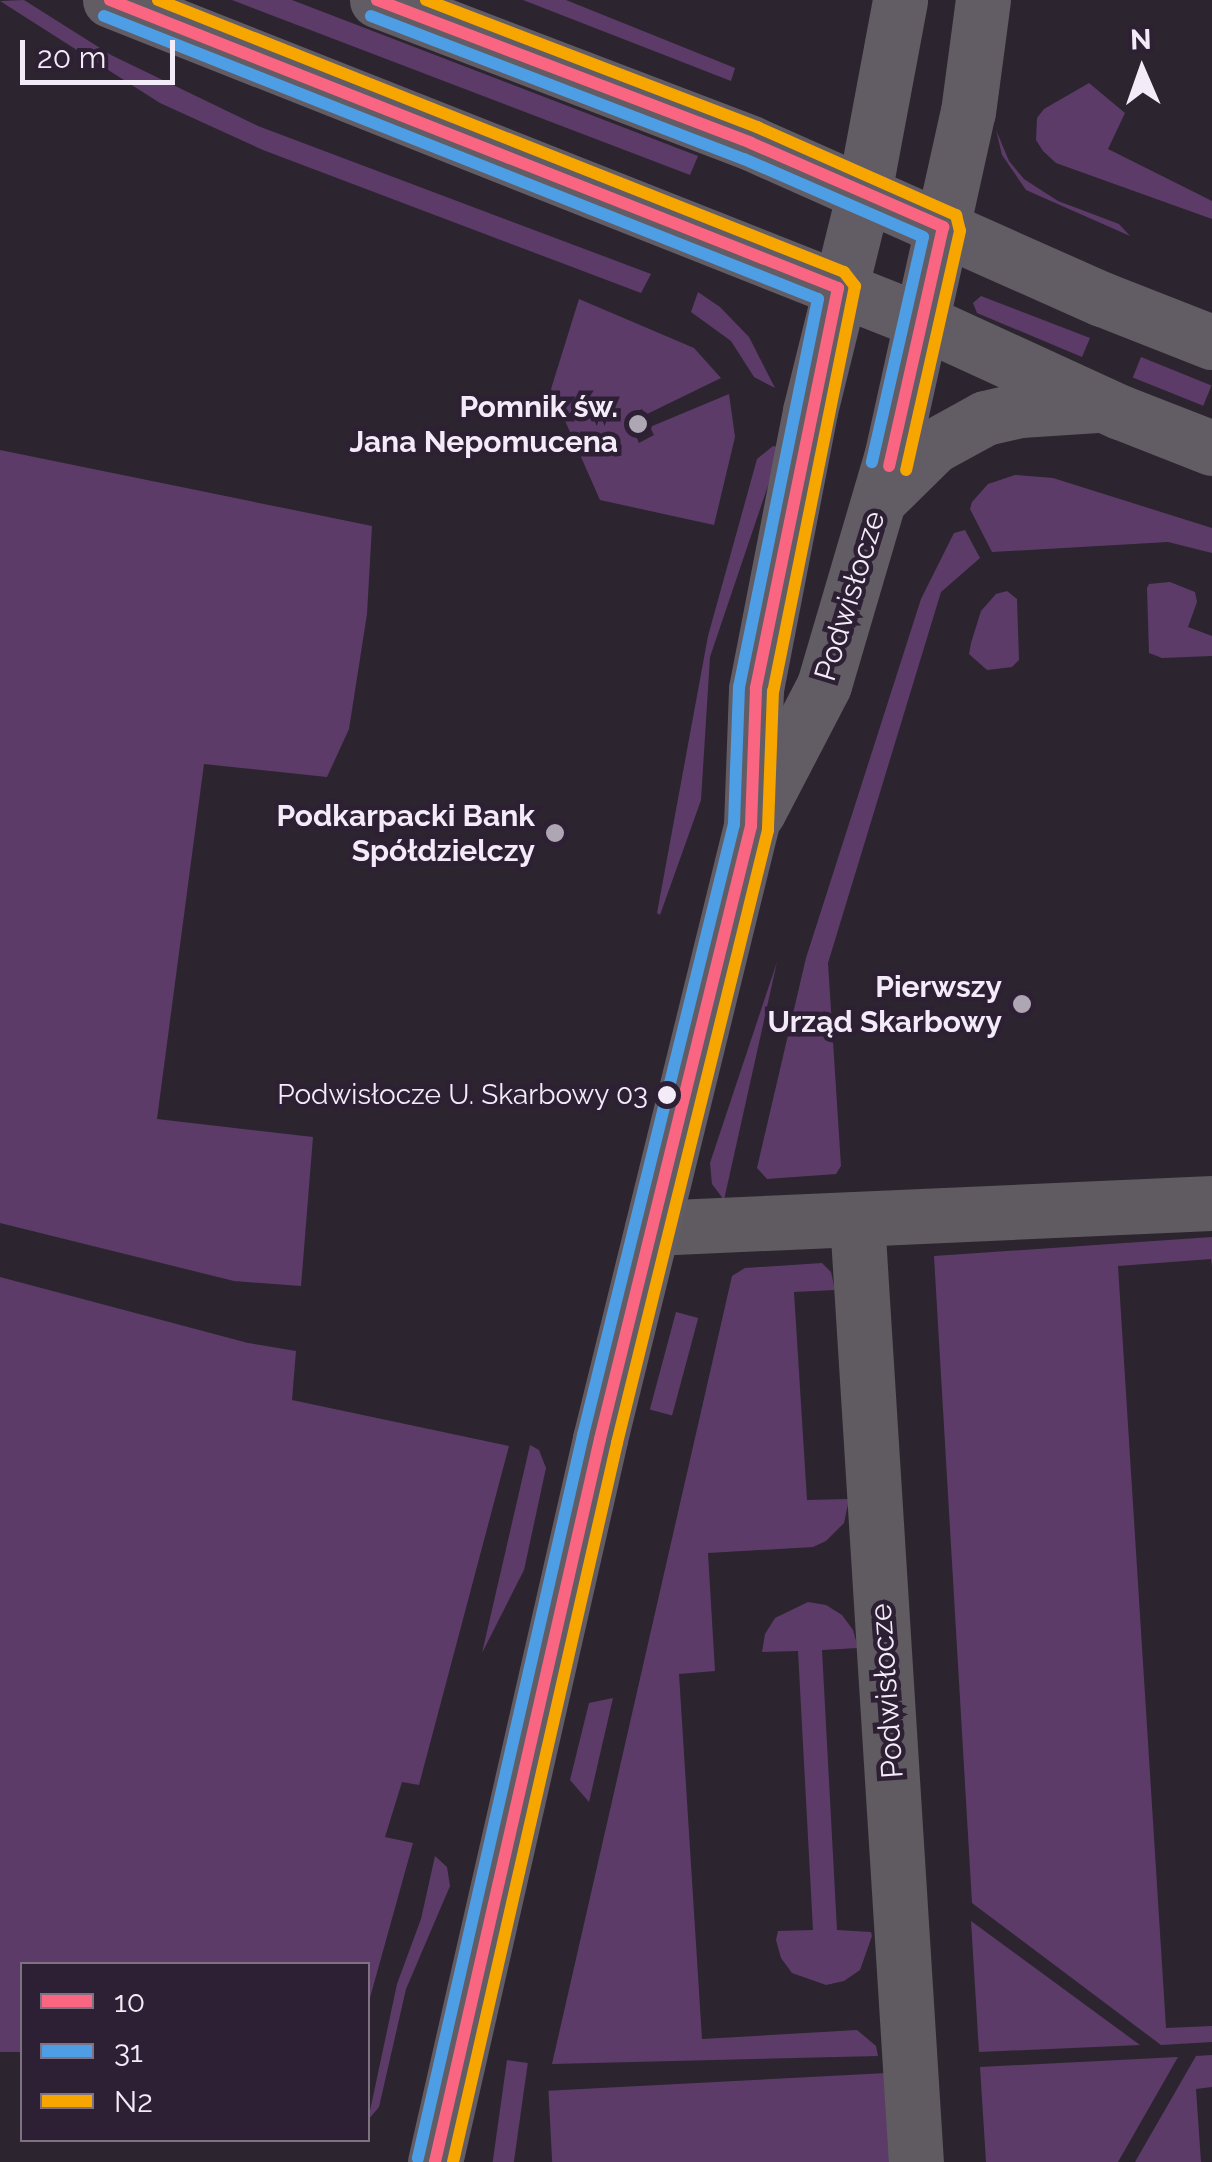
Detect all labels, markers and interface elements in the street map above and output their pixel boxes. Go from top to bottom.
scale bar [25,20,180,82]
north arrow [1092,20,1192,120]
text: N [1130,23,1152,56]
text: 20 m [37,40,106,75]
place label: Pomnik św. Jana Nepomucena [349,389,618,460]
marker: Pomnik św. Jana Nepomucena [627,413,649,435]
street label: Podwisłocze [807,507,893,685]
place label: Podkarpacki Bank Spółdzielczy [276,798,535,868]
marker: Podkarpacki Bank Spółdzielczy [544,822,566,844]
place label: Pierwszy Urząd Skarbowy [768,969,1002,1040]
marker: Pierwszy Urząd Skarbowy [1011,993,1033,1015]
place label: Podwisłocze U. Skarbowy 03 [277,1078,648,1112]
marker: Podwisłocze U. Skarbowy 03 [657,1085,677,1105]
street label: Podwisłocze [863,1602,911,1780]
legend [20,1962,370,2142]
text: 10 [114,1984,145,2019]
text: 31 [114,2034,143,2069]
text: N2 [114,2084,153,2119]

